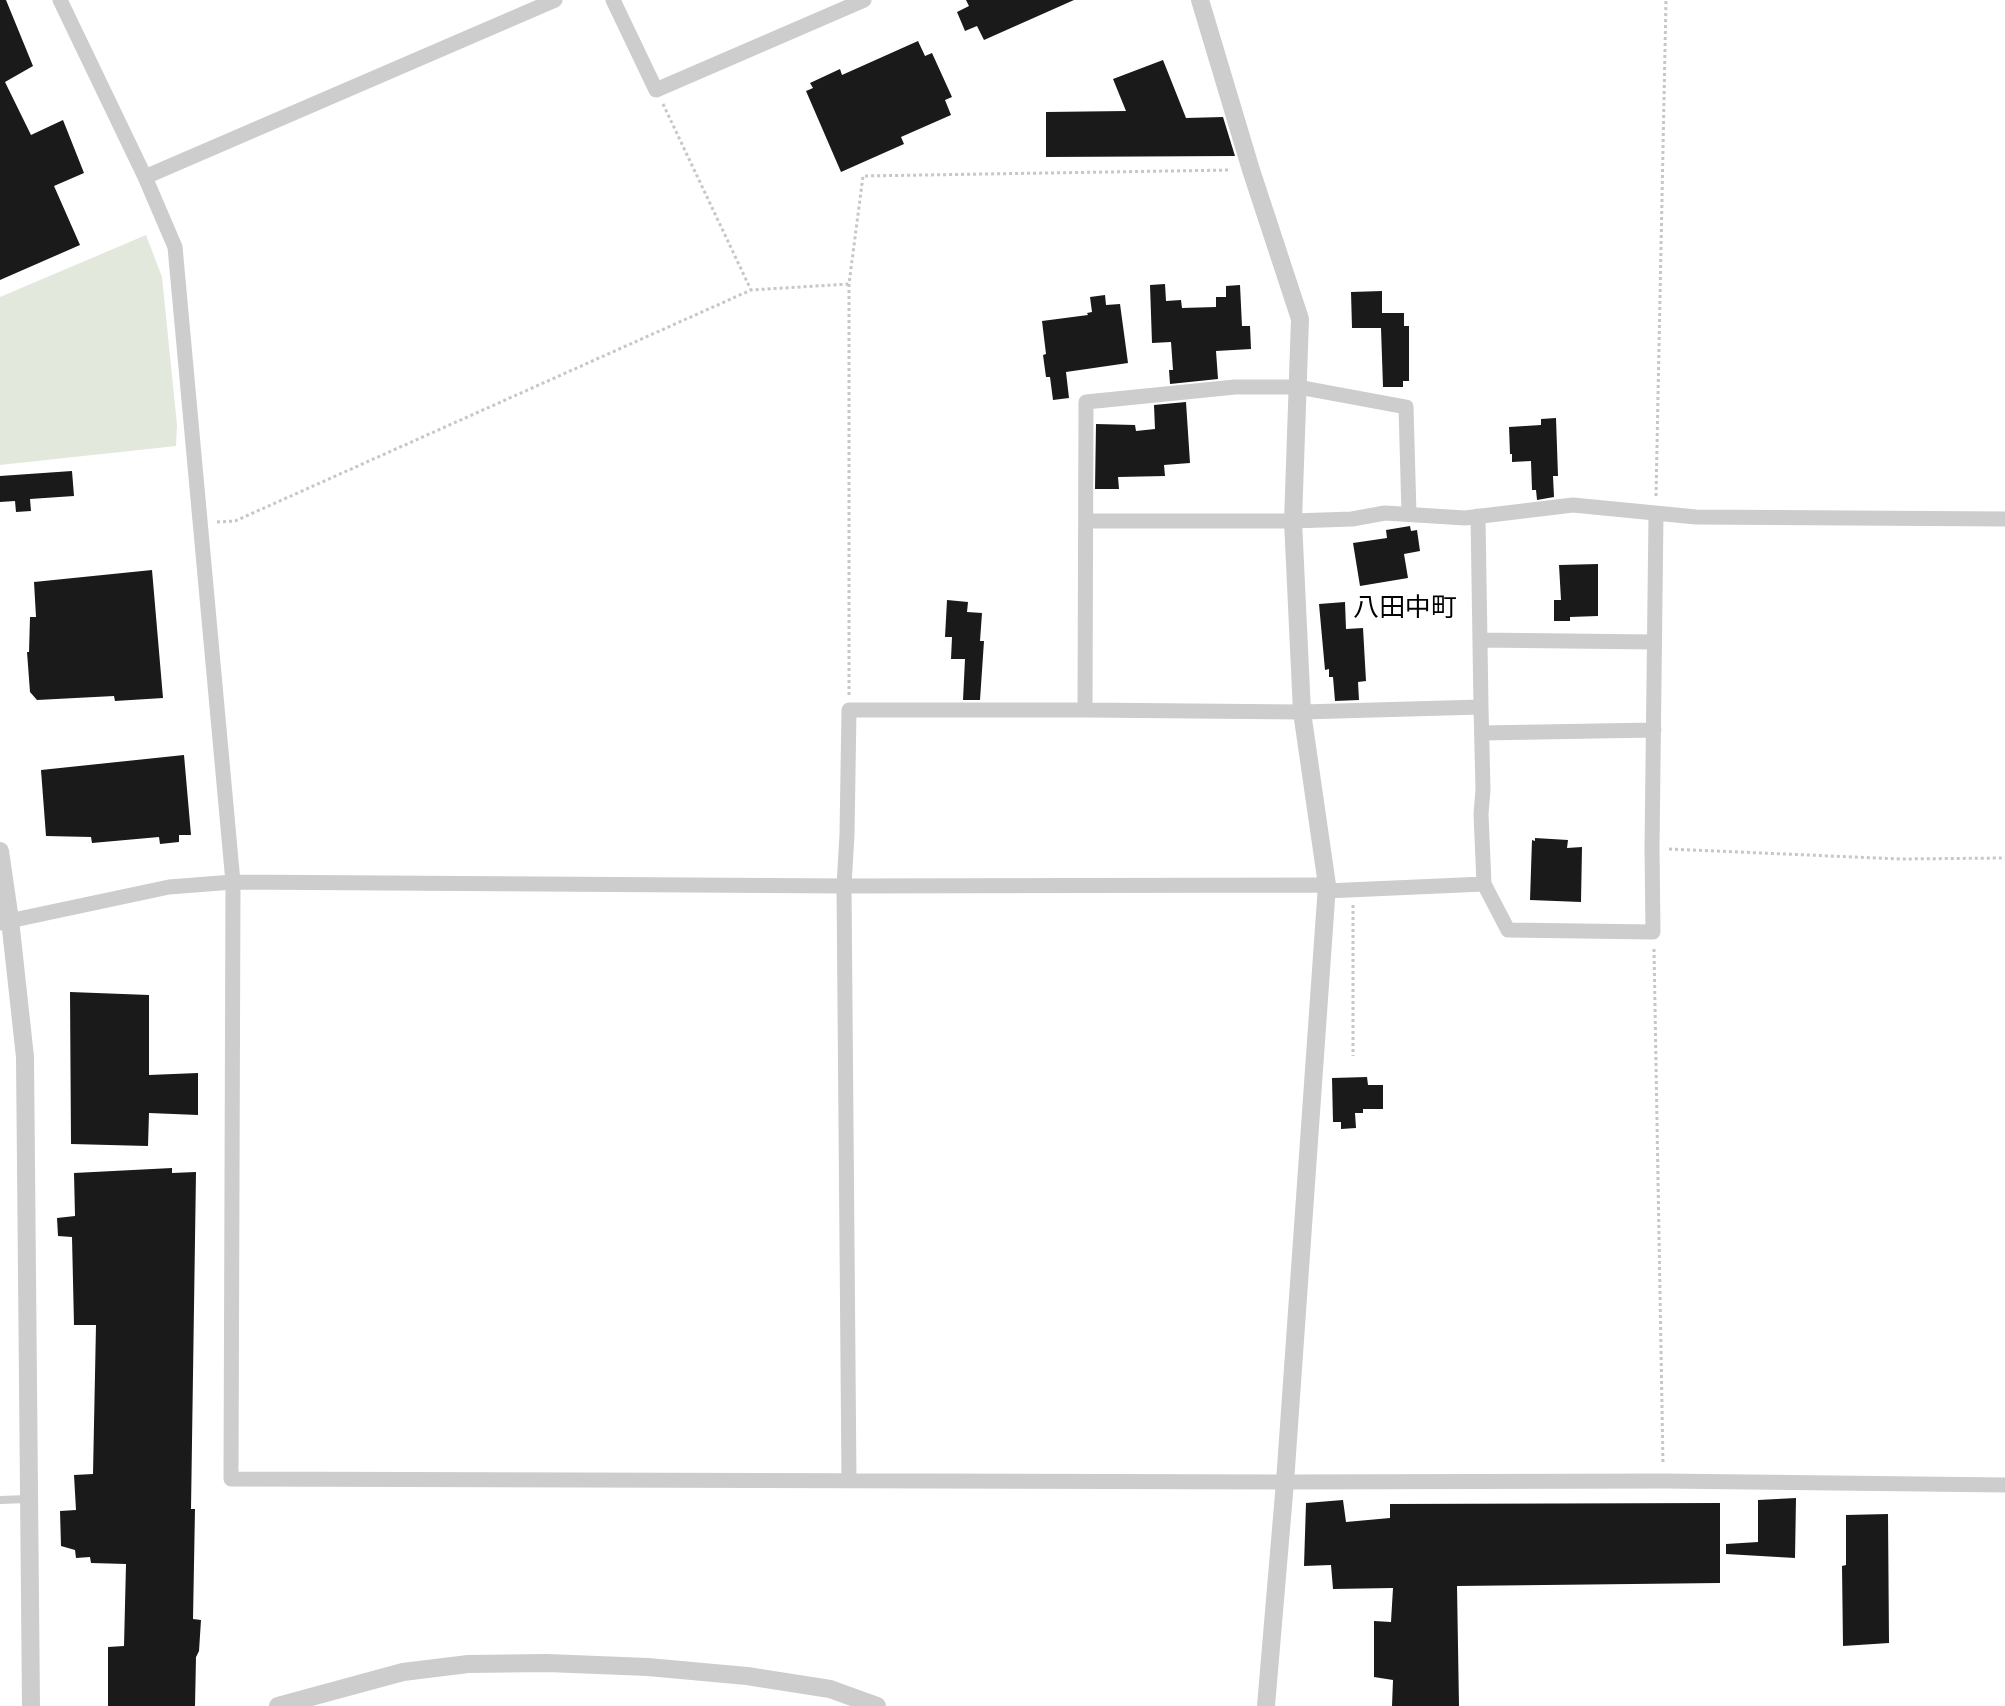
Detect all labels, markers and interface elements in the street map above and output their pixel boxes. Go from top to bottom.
district label: 八田中町 [1353,591,1457,623]

